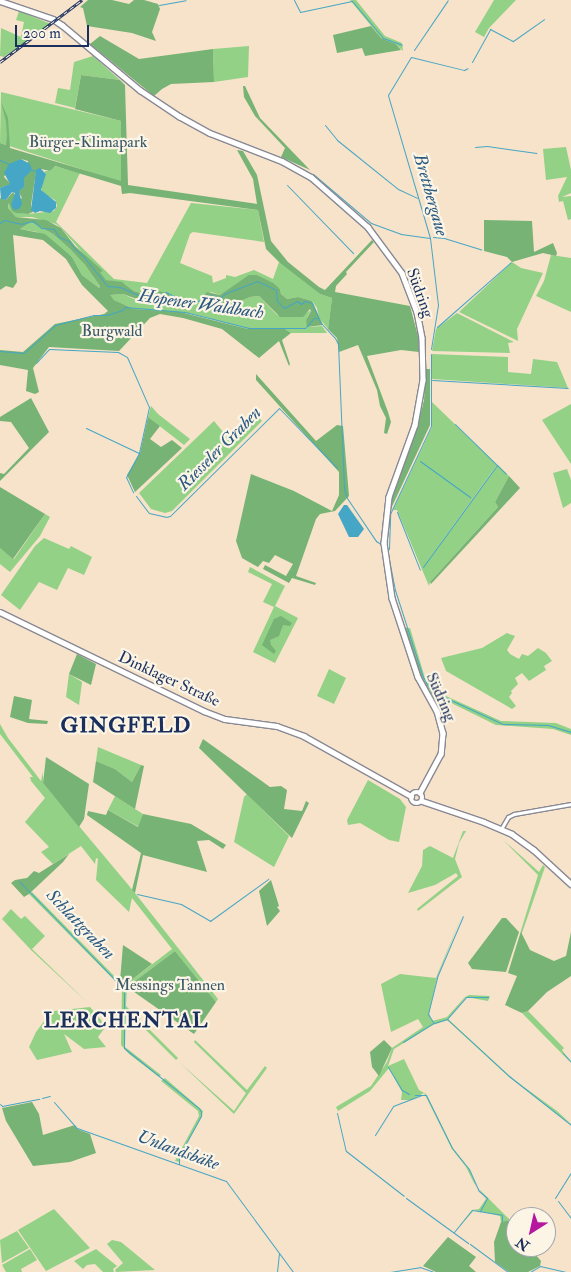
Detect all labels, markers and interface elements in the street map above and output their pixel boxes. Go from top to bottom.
scale bar [18,15,91,47]
text: 200 m [23,24,61,43]
park label: Bürger-Klimapark [29,132,147,152]
water label: Brettbergaue [408,151,452,239]
street label: Südring [402,266,438,320]
water label: Hopener Waldbach [137,286,265,324]
park label: Burgwald [82,321,142,341]
water label: Riesseler Graben [174,403,266,495]
street label: Dinklager Straße [115,647,223,711]
street label: Südring [422,670,460,724]
district label: GINGFELD [60,713,192,739]
water label: Schlattgraben [41,885,119,965]
park label: Messings Tannen [115,975,225,995]
district label: LERCHENTAL [42,1008,210,1034]
water label: Unlandsbäke [134,1126,222,1176]
north arrow [506,1207,556,1257]
text: N [513,1233,533,1254]

